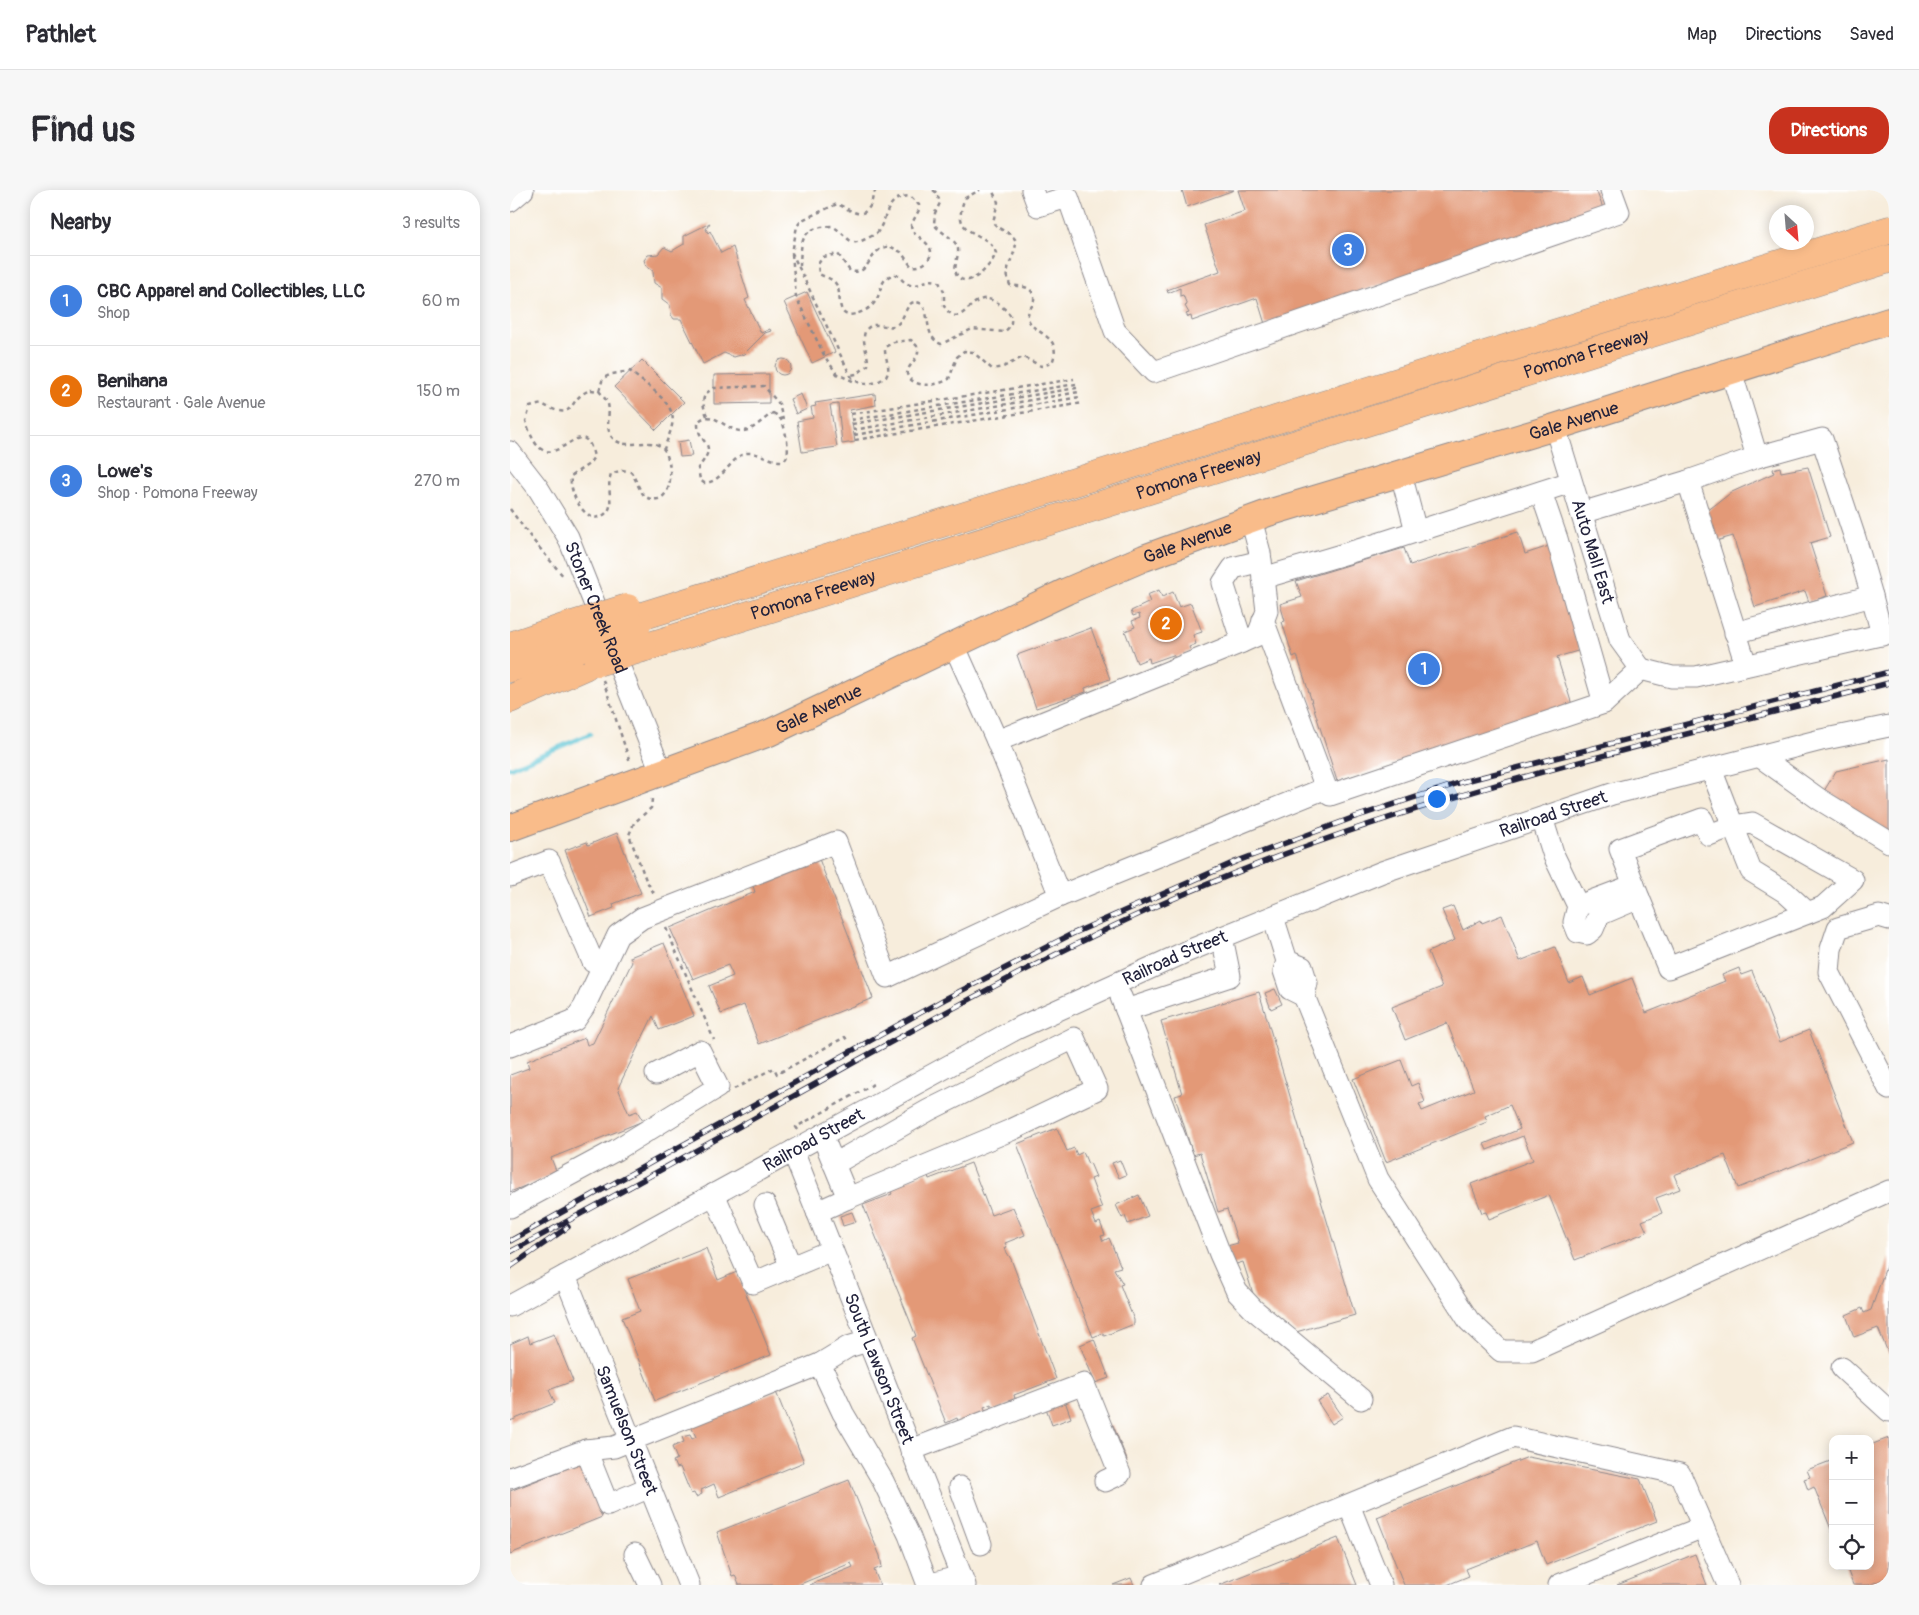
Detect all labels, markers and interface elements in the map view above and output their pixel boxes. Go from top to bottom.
text: Pathlet [25,20,96,49]
text: Map [1687,23,1717,46]
text: Directions [1745,23,1821,46]
text: Saved [1849,23,1894,46]
button: Directions [1769,107,1889,154]
text: Find us [30,108,135,152]
north arrow [1769,205,1814,250]
text: Nearby [50,209,111,236]
text: 3 results [402,213,460,233]
pin: 3 [1332,231,1364,269]
text: CBC Apparel and Collectibles, LLC [97,279,365,303]
text: 1 [63,291,69,311]
text: 60 m [422,291,460,311]
text: Shop [97,303,130,323]
street label: Pomona Freeway [1521,323,1652,384]
text: Benihana [97,369,168,393]
text: 2 [62,381,70,401]
text: 150 m [416,381,460,401]
text: Restaurant · Gale Avenue [97,393,265,413]
street label: Gale Avenue [1526,396,1622,446]
street label: Pomona Freeway [1133,444,1264,505]
text: Lowe's [97,459,152,483]
text: 3 [62,471,70,491]
text: 270 m [414,471,460,491]
text: Shop · Pomona Freeway [97,483,258,503]
street label: Auto Mall East [1566,496,1620,607]
street label: Gale Avenue [1140,516,1235,569]
street label: Stoner Creek Road [559,538,633,677]
street label: Pomona Freeway [747,565,879,625]
pin: 2 [1150,605,1182,643]
pin: 1 [1408,650,1440,688]
street label: Gale Avenue [772,679,866,740]
street label: Railroad Street [1496,785,1611,843]
your location [1424,786,1450,812]
street label: Railroad Street [1119,924,1231,991]
street label: Railroad Street [759,1103,869,1177]
street label: South Lawson Street [839,1290,920,1448]
street label: Samuelson Street [591,1362,663,1499]
map controls [1829,1435,1874,1570]
button: + [1829,1435,1874,1480]
button: − [1829,1480,1874,1525]
button: locate [1829,1525,1874,1570]

